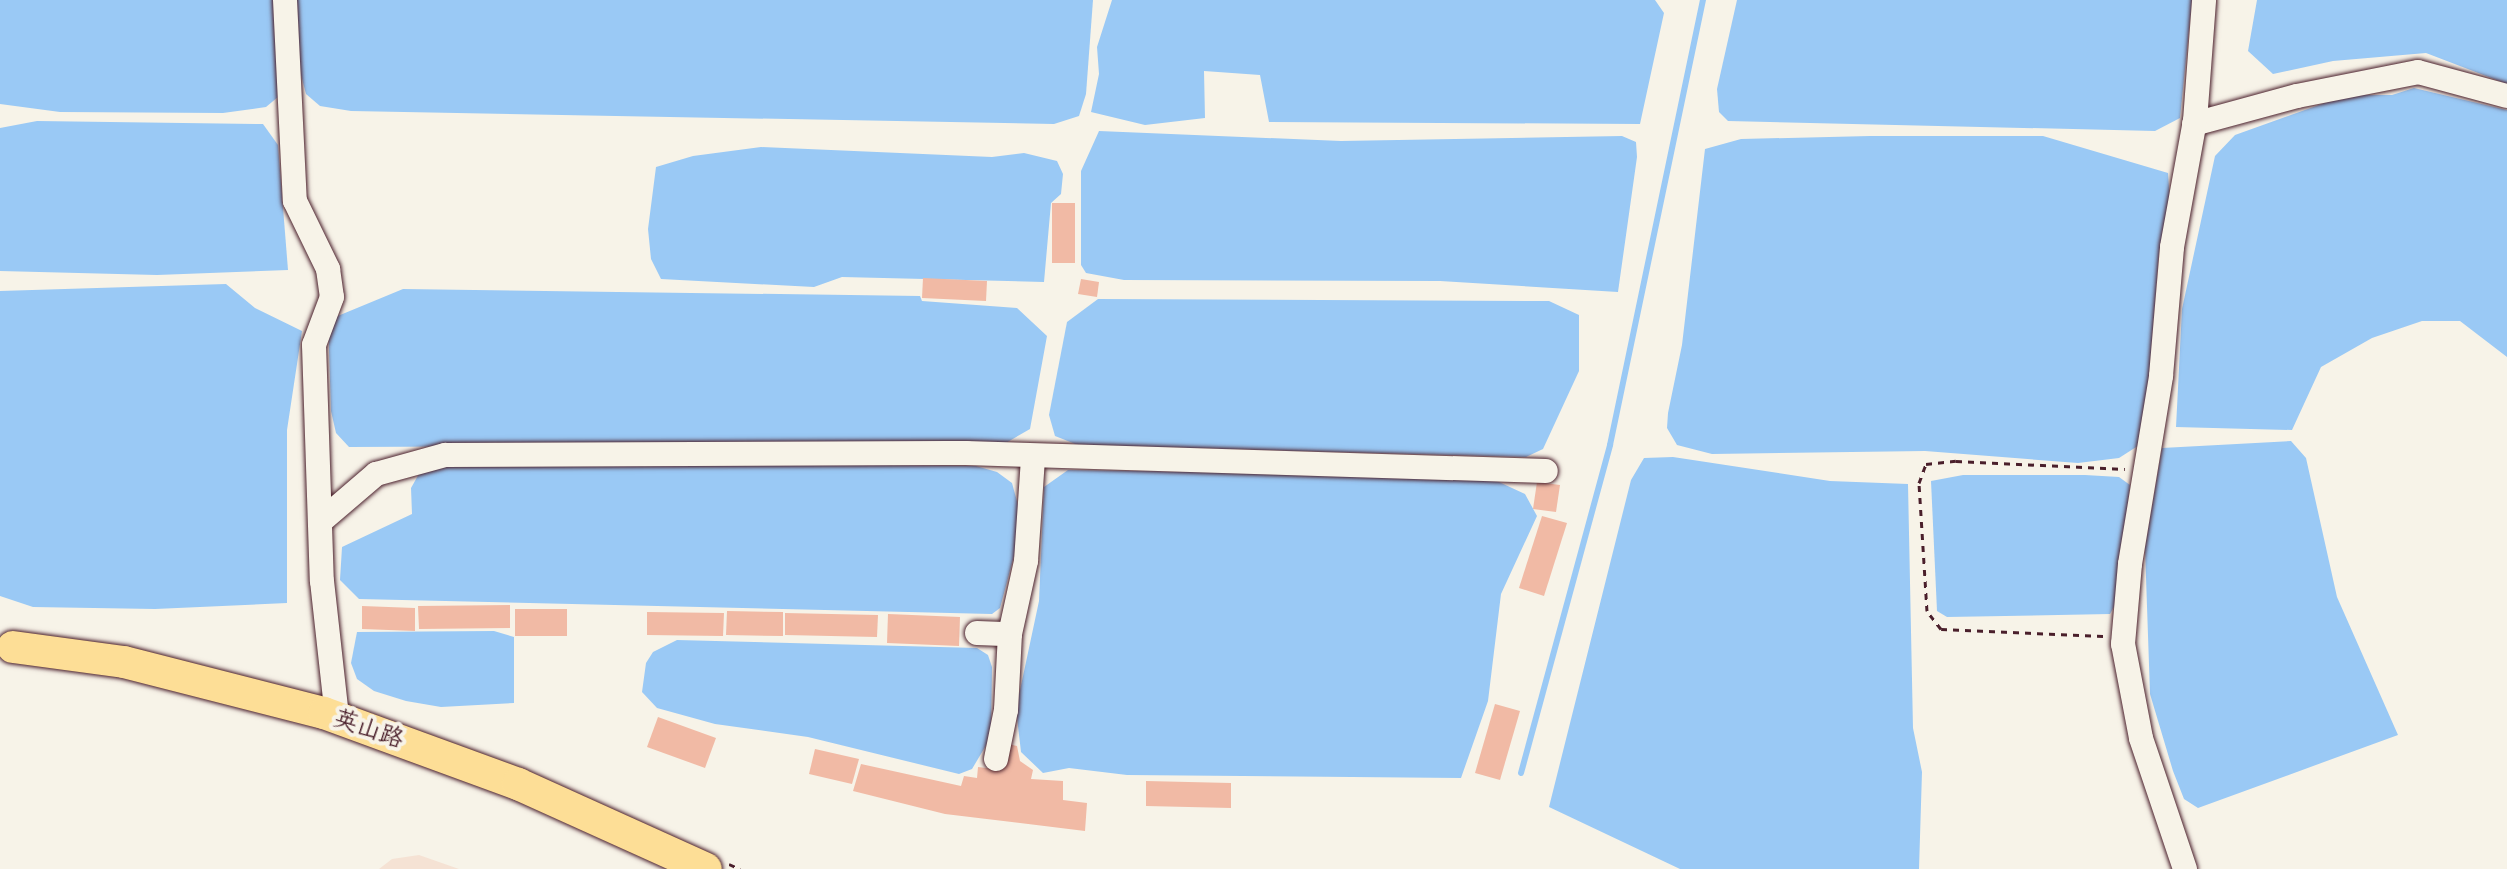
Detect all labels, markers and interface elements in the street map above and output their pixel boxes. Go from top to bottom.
street label: 英山路 [330,703,408,753]

